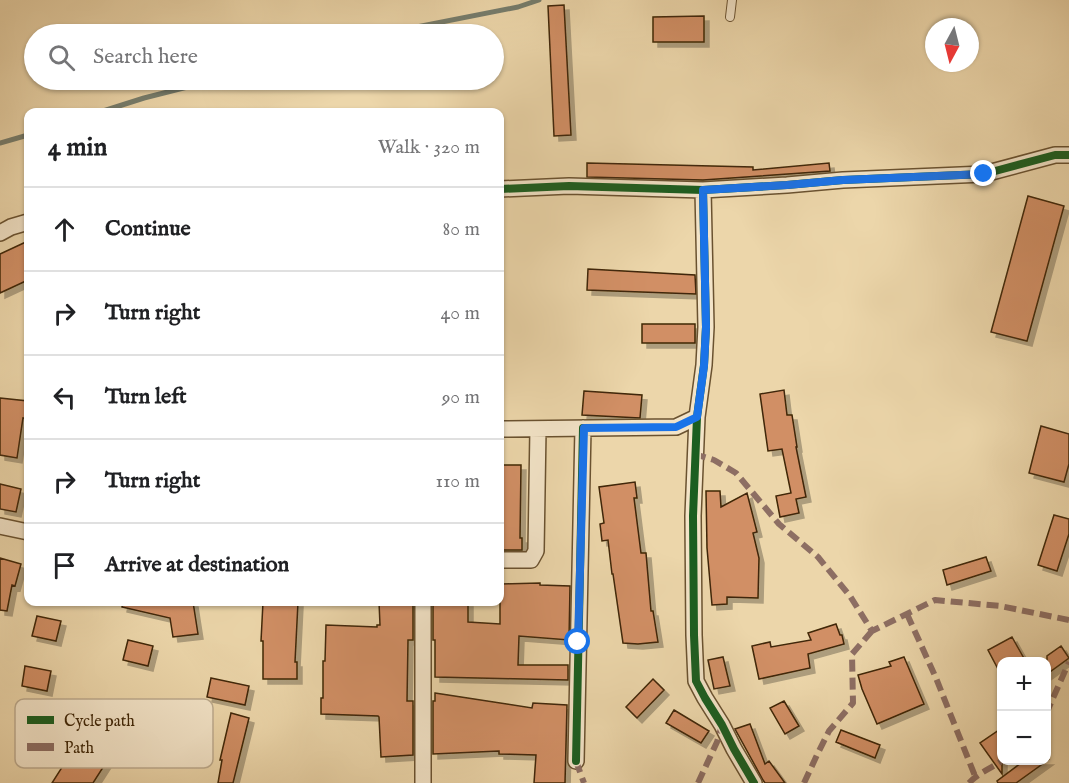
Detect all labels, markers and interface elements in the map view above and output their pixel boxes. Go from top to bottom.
north arrow [925,18,979,72]
search box [24,24,504,90]
icon: search [45,41,78,74]
text: Search here [93,43,198,71]
text: 4 min [48,131,107,164]
text: Walk · 320 m [378,135,480,160]
route end [970,160,996,186]
icon: ahead [48,213,81,246]
text: Continue [105,215,191,243]
text: 80 m [443,217,480,242]
icon: right [48,297,81,330]
text: Turn right [105,299,200,327]
text: 40 m [441,301,480,326]
icon: left [48,381,81,414]
text: Turn left [105,383,187,411]
text: 90 m [442,385,480,410]
icon: right [48,465,81,498]
text: Turn right [105,467,200,495]
text: 110 m [436,469,480,494]
icon: arrive [48,549,81,582]
text: Arrive at destination [105,551,289,579]
route start [564,628,590,654]
map controls [997,657,1051,765]
button: + [997,657,1051,711]
legend [15,699,213,768]
button: − [997,711,1051,765]
text: Cycle path [64,712,135,732]
text: Path [64,739,95,759]

